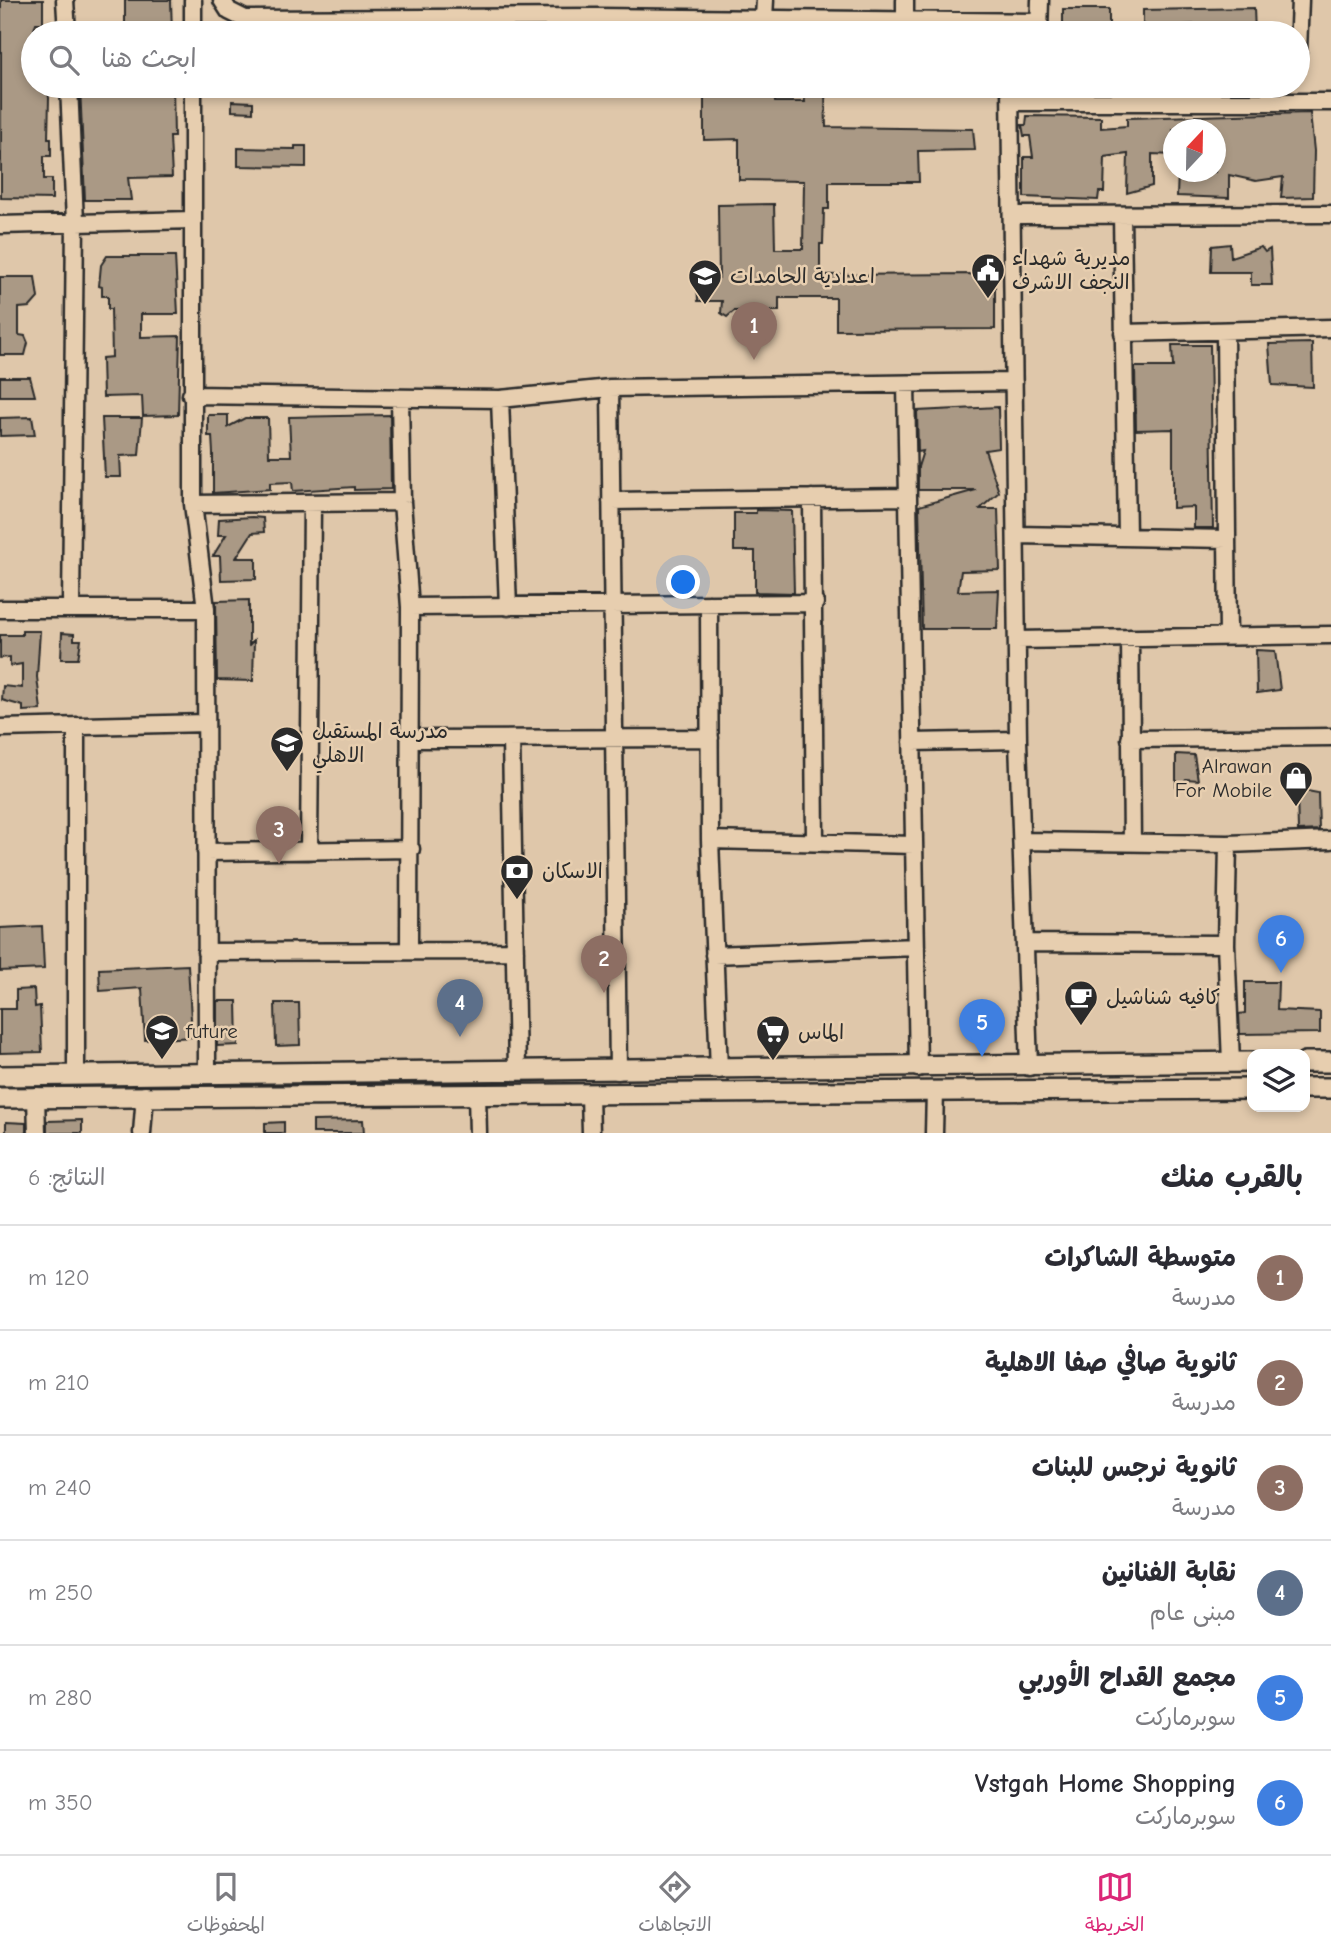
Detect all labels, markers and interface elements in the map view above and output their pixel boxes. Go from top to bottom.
search box [21,21,1310,98]
icon: search [45,41,83,79]
text: ابحث هنا [101,44,197,74]
north arrow [1163,119,1226,182]
place label: مديرية شهداء النجف الاشرف [1012,246,1131,294]
public building icon: مديرية شهداء النجف الاشرف [969,251,1007,300]
school or university icon: اعدادية الحامدات [686,257,724,306]
place label: اعدادية الحامدات [730,264,875,288]
pin: 1 [731,302,777,360]
your location [666,565,700,599]
place label: مدرسة المستقبل الاهلي [312,719,448,774]
school or university icon: مدرسة المستقبل الاهلي [268,724,306,773]
place label: Alrawan For Mobile [1175,754,1272,802]
shop icon: Alrawan For Mobile [1277,759,1315,808]
pin: 3 [256,806,302,864]
bank icon: الاسكان [498,852,536,901]
place label: الاسكان [542,859,603,883]
pin: 6 [1258,915,1304,973]
pin: 2 [581,935,627,993]
cafe icon: كافيه شناشيل [1062,978,1100,1027]
pin: 4 [437,979,483,1037]
place label: كافيه شناشيل [1106,985,1220,1009]
pin: 5 [959,999,1005,1057]
school or university icon: future [143,1012,181,1061]
supermarket icon: الماس [754,1013,792,1062]
place label: future [185,1019,238,1043]
place label: الماس [798,1020,844,1044]
map controls [1247,1049,1310,1112]
button: layers [1247,1049,1310,1112]
text: بالقرب منك [1161,1160,1303,1195]
text: النتائج: 6 [28,1164,105,1191]
text: متوسطة الشاكرات [1045,1243,1236,1273]
text: 120 m [28,1264,90,1291]
text: 1 [1275,1264,1285,1291]
text: مدرسة [1172,1284,1236,1311]
text: ثانوية صافي صفا الاهلية [985,1348,1236,1378]
text: 210 m [28,1369,90,1396]
text: 2 [1274,1369,1286,1396]
text: مدرسة [1172,1389,1236,1416]
text: ثانوية نرجس للبنات [1032,1453,1236,1483]
text: 240 m [28,1474,92,1501]
text: 3 [1274,1474,1286,1501]
text: مدرسة [1172,1494,1236,1521]
text: نقابة الفنانين [1102,1558,1236,1588]
text: 250 m [28,1579,93,1606]
text: 4 [1275,1579,1285,1606]
text: مبنى عام [1150,1599,1236,1626]
text: مجمع القداح الأوربي [1018,1663,1236,1693]
text: 280 m [28,1684,93,1711]
text: 5 [1274,1684,1286,1711]
text: سوبرماركت [1135,1704,1236,1731]
text: Vstgah Home Shopping [975,1769,1236,1799]
text: 350 m [28,1789,93,1816]
text: 6 [1274,1789,1286,1816]
text: سوبرماركت [1135,1803,1236,1830]
tab: المحفوظات [187,1868,265,1941]
tab: الاتجاهات [638,1868,712,1941]
tab: الخريطة [1085,1868,1144,1941]

